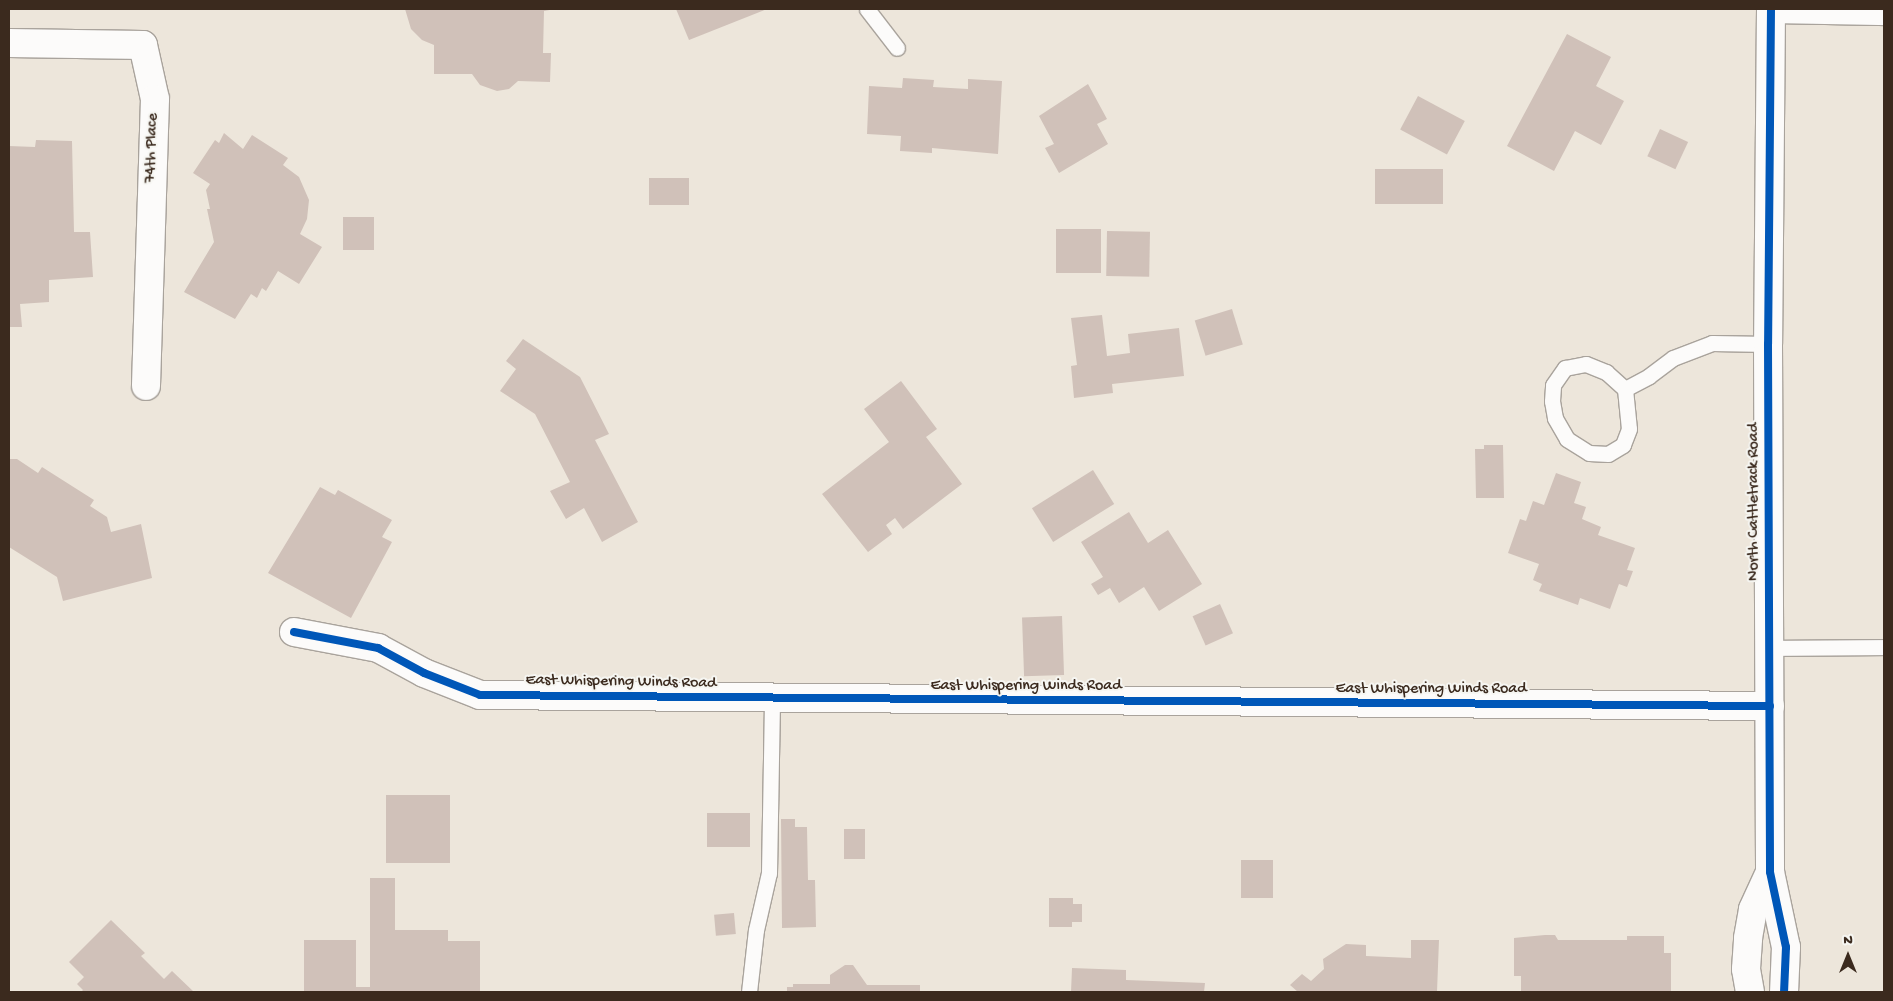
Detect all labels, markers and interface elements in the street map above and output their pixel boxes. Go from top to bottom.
street label: 74th Place [142,113,164,183]
street label: North Cattletrack Road [1745,423,1765,581]
street label: East Whispering Winds Road [525,672,717,694]
street label: East Whispering Winds Road [930,677,1122,697]
street label: East Whispering Winds Road [1335,680,1527,700]
north arrow [1823,931,1873,981]
text: N [1843,932,1853,949]

